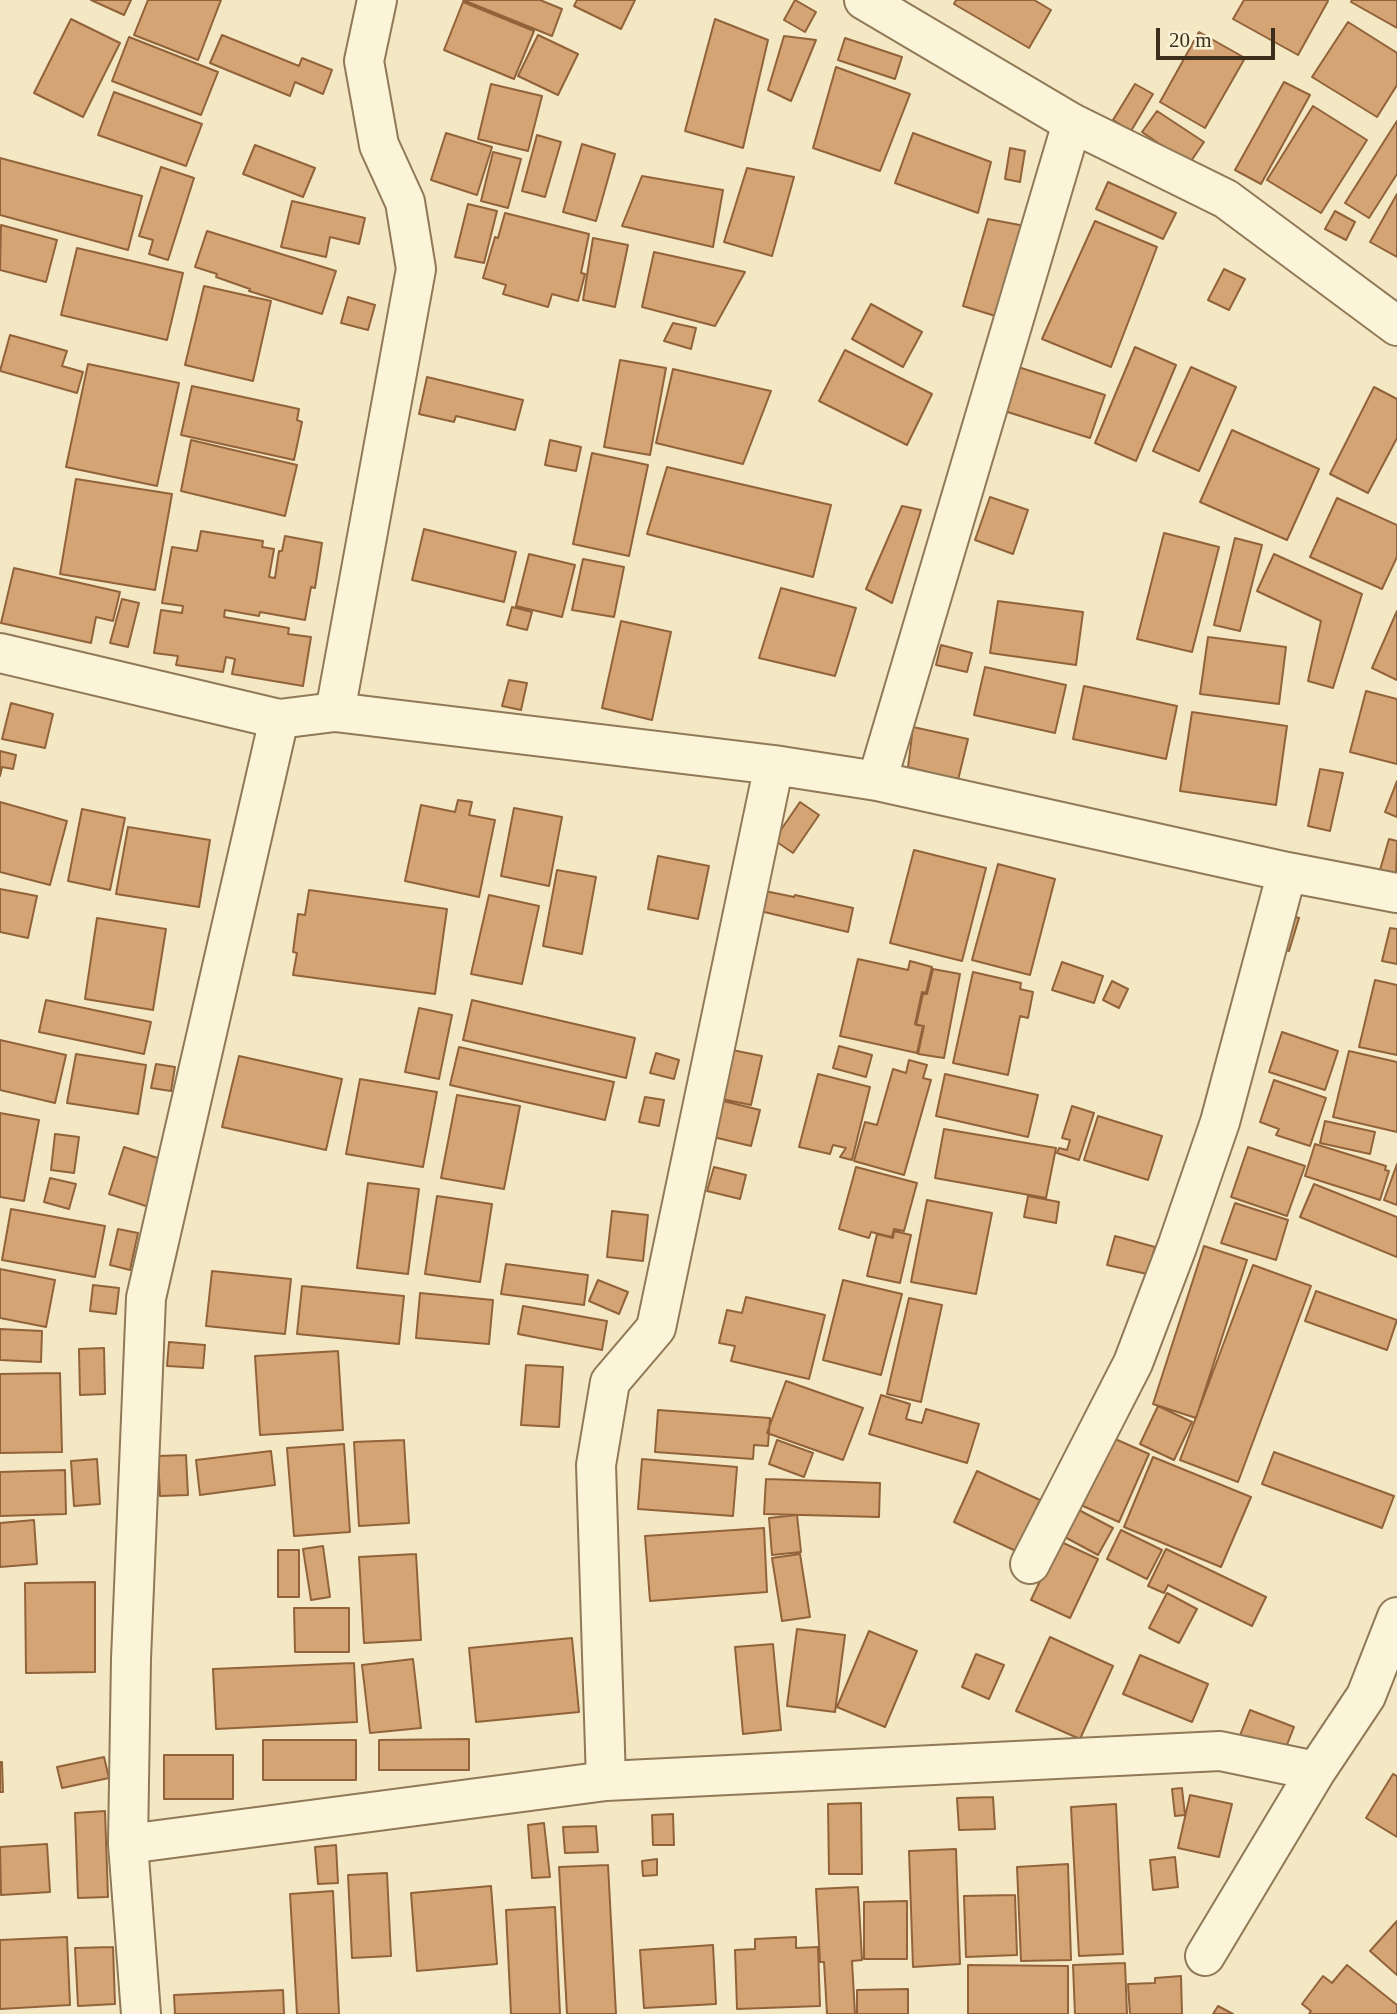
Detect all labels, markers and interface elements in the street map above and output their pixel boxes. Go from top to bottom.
scale bar [1159,14,1278,58]
text: 20 m [1169,28,1212,52]

